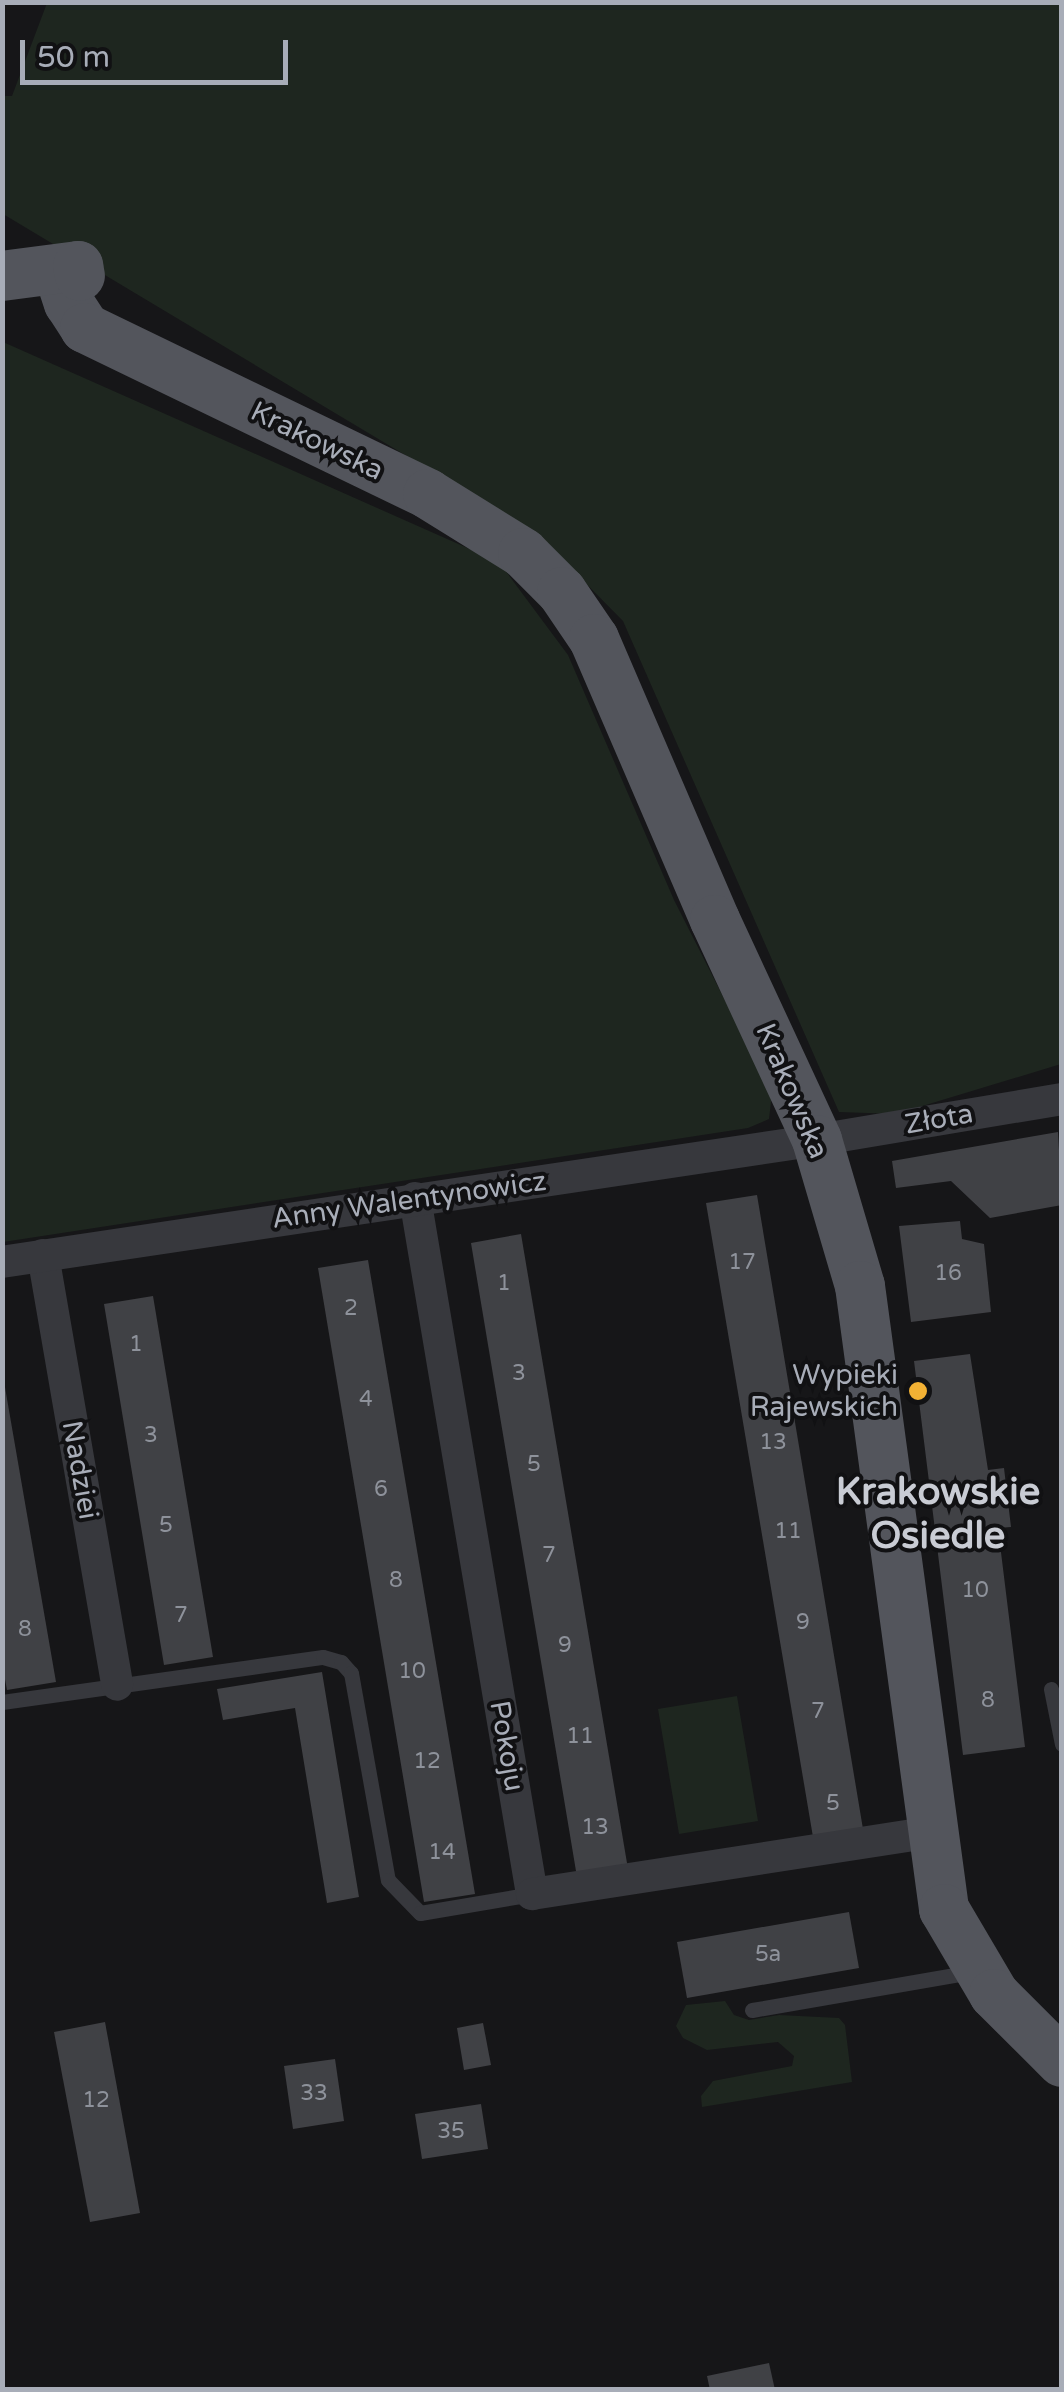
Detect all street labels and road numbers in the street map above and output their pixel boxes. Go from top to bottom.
street label: Krakowska [245,394,389,488]
street label: Krakowska [749,1018,835,1164]
street label: Złota [902,1097,976,1141]
street label: Anny Walentynowicz [270,1164,548,1236]
street label: Nadziei [55,1418,105,1522]
street label: Pokoju [482,1698,532,1794]

